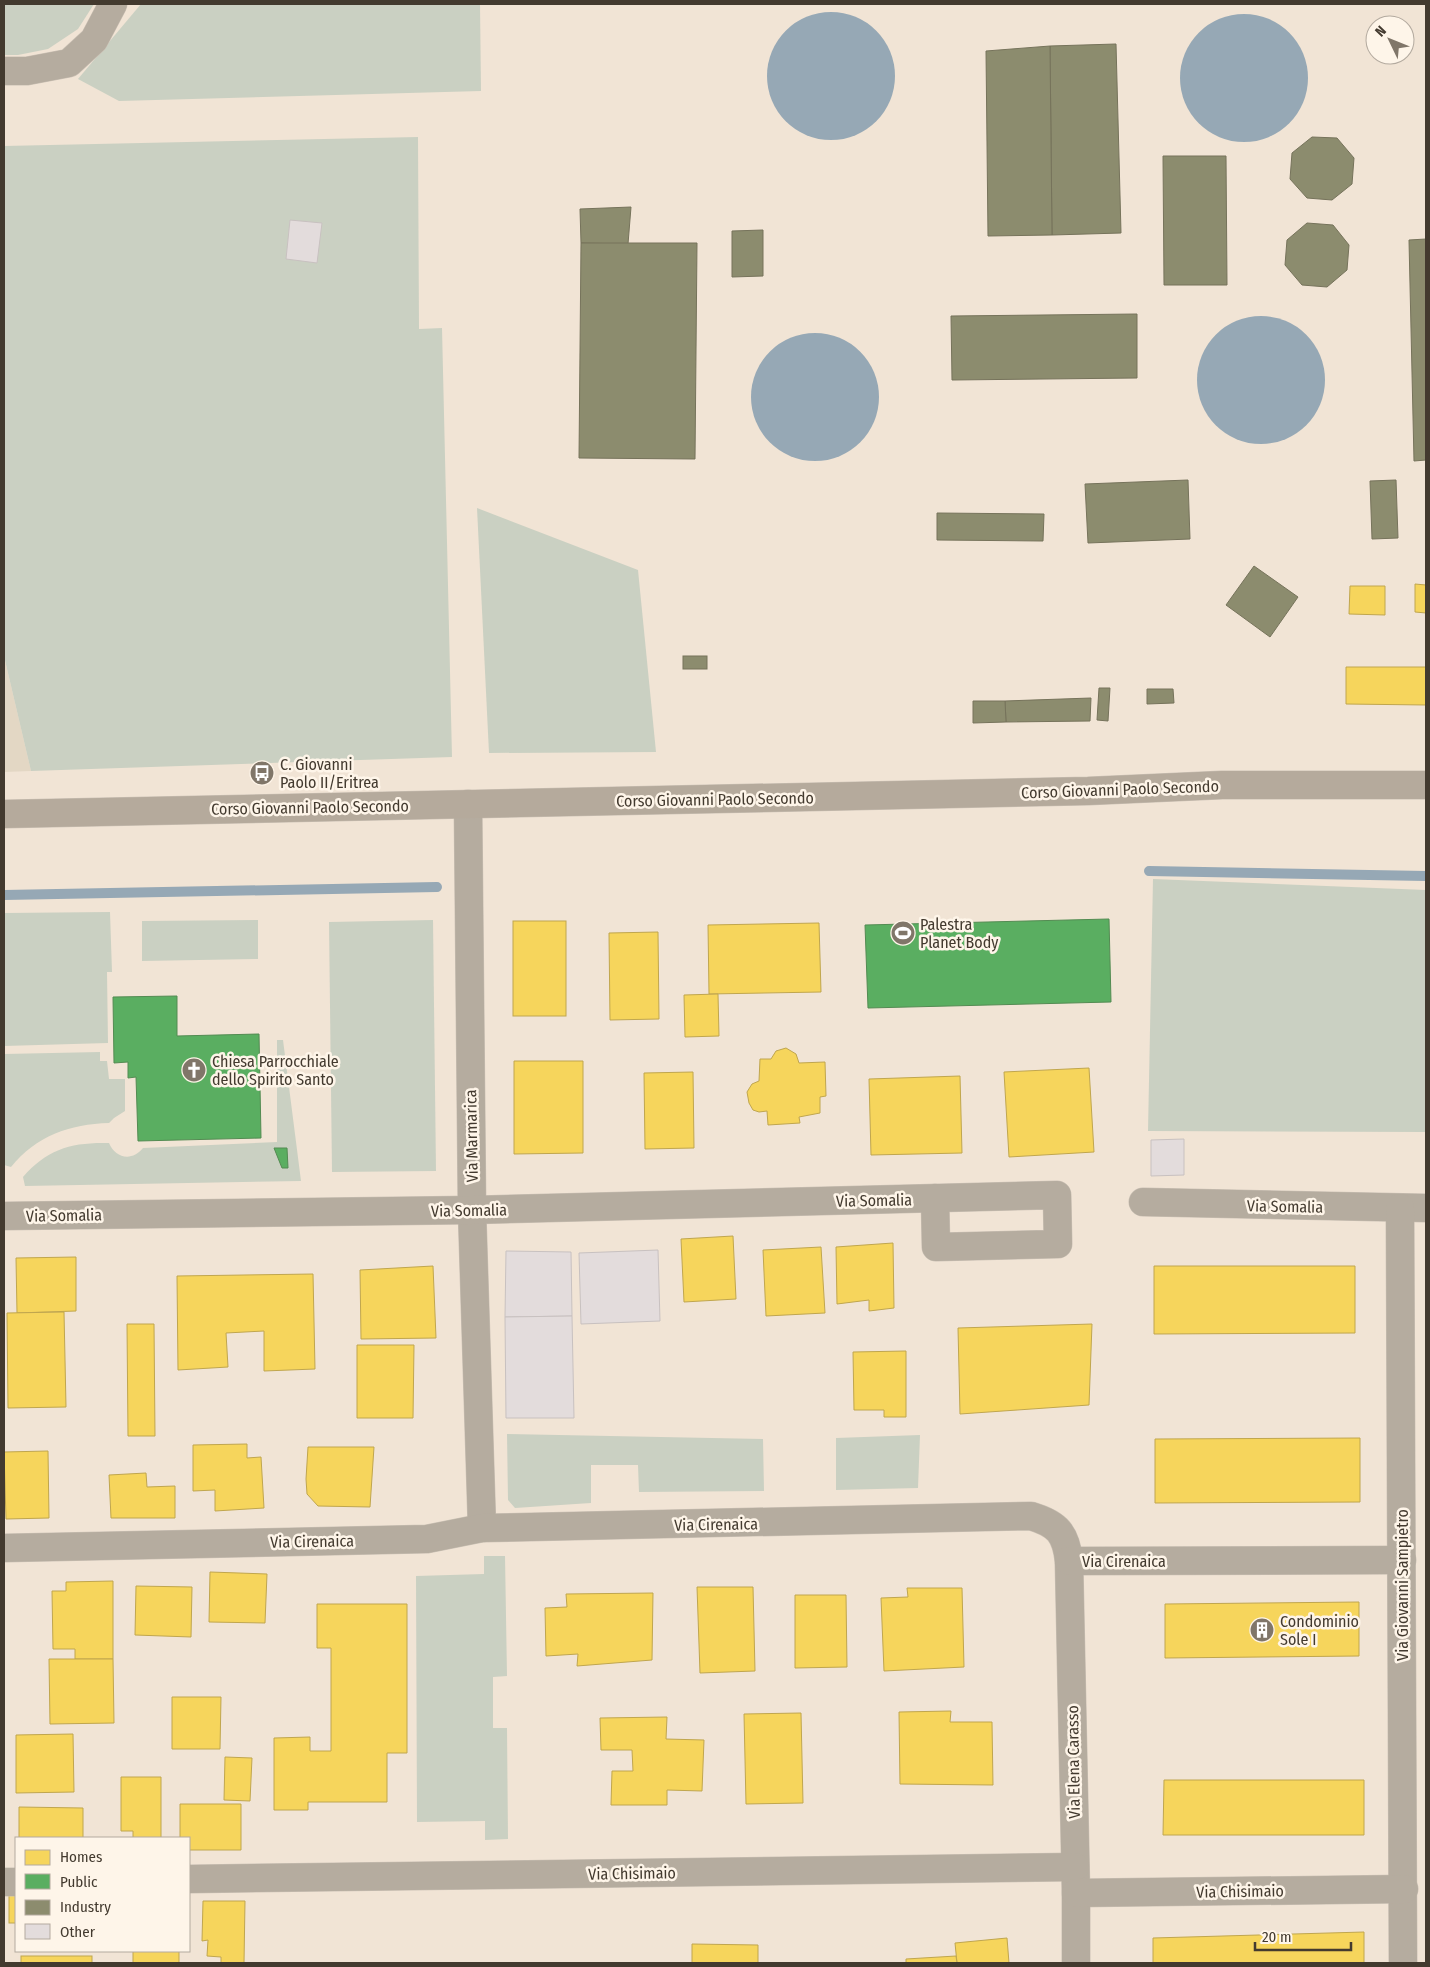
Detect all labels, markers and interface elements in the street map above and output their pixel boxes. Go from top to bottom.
north arrow [1365,15,1415,65]
text: N [1372,23,1390,40]
place label: C. Giovanni Paolo II/Eritrea [280,755,379,792]
bus stop icon: C. Giovanni Paolo II/Eritrea [249,760,275,786]
street label: Corso Giovanni Paolo Secondo [1021,777,1219,802]
street label: Corso Giovanni Paolo Secondo [616,788,814,811]
street label: Corso Giovanni Paolo Secondo [211,796,409,819]
place label: Palestra Planet Body [920,915,999,952]
sports icon: Palestra Planet Body [890,920,916,946]
place label: Chiesa Parrocchiale dello Spirito Santo [212,1052,339,1089]
church icon: Chiesa Parrocchiale dello Spirito Santo [181,1057,207,1083]
street label: Via Marmarica [461,1089,482,1183]
street label: Via Somalia [836,1190,912,1211]
street label: Via Somalia [1247,1196,1323,1217]
street label: Via Somalia [431,1200,507,1221]
street label: Via Somalia [26,1205,102,1226]
street label: Via Giovanni Sampietro [1393,1509,1412,1661]
street label: Via Cirenaica [674,1514,758,1535]
street label: Via Cirenaica [270,1531,354,1552]
street label: Via Cirenaica [1082,1552,1166,1571]
place label: Condominio Sole I [1280,1612,1359,1649]
building icon: Condominio Sole I [1249,1617,1275,1643]
street label: Via Elena Carasso [1063,1705,1084,1819]
legend [15,1837,190,1952]
text: Homes [60,1848,102,1866]
street label: Via Chisimaio [588,1863,676,1884]
text: Public [60,1873,98,1891]
street label: Via Chisimaio [1196,1881,1284,1902]
text: Industry [60,1898,111,1916]
scale bar [1255,1920,1351,1952]
text: Other [60,1923,96,1941]
text: 20 m [1262,1928,1292,1946]

